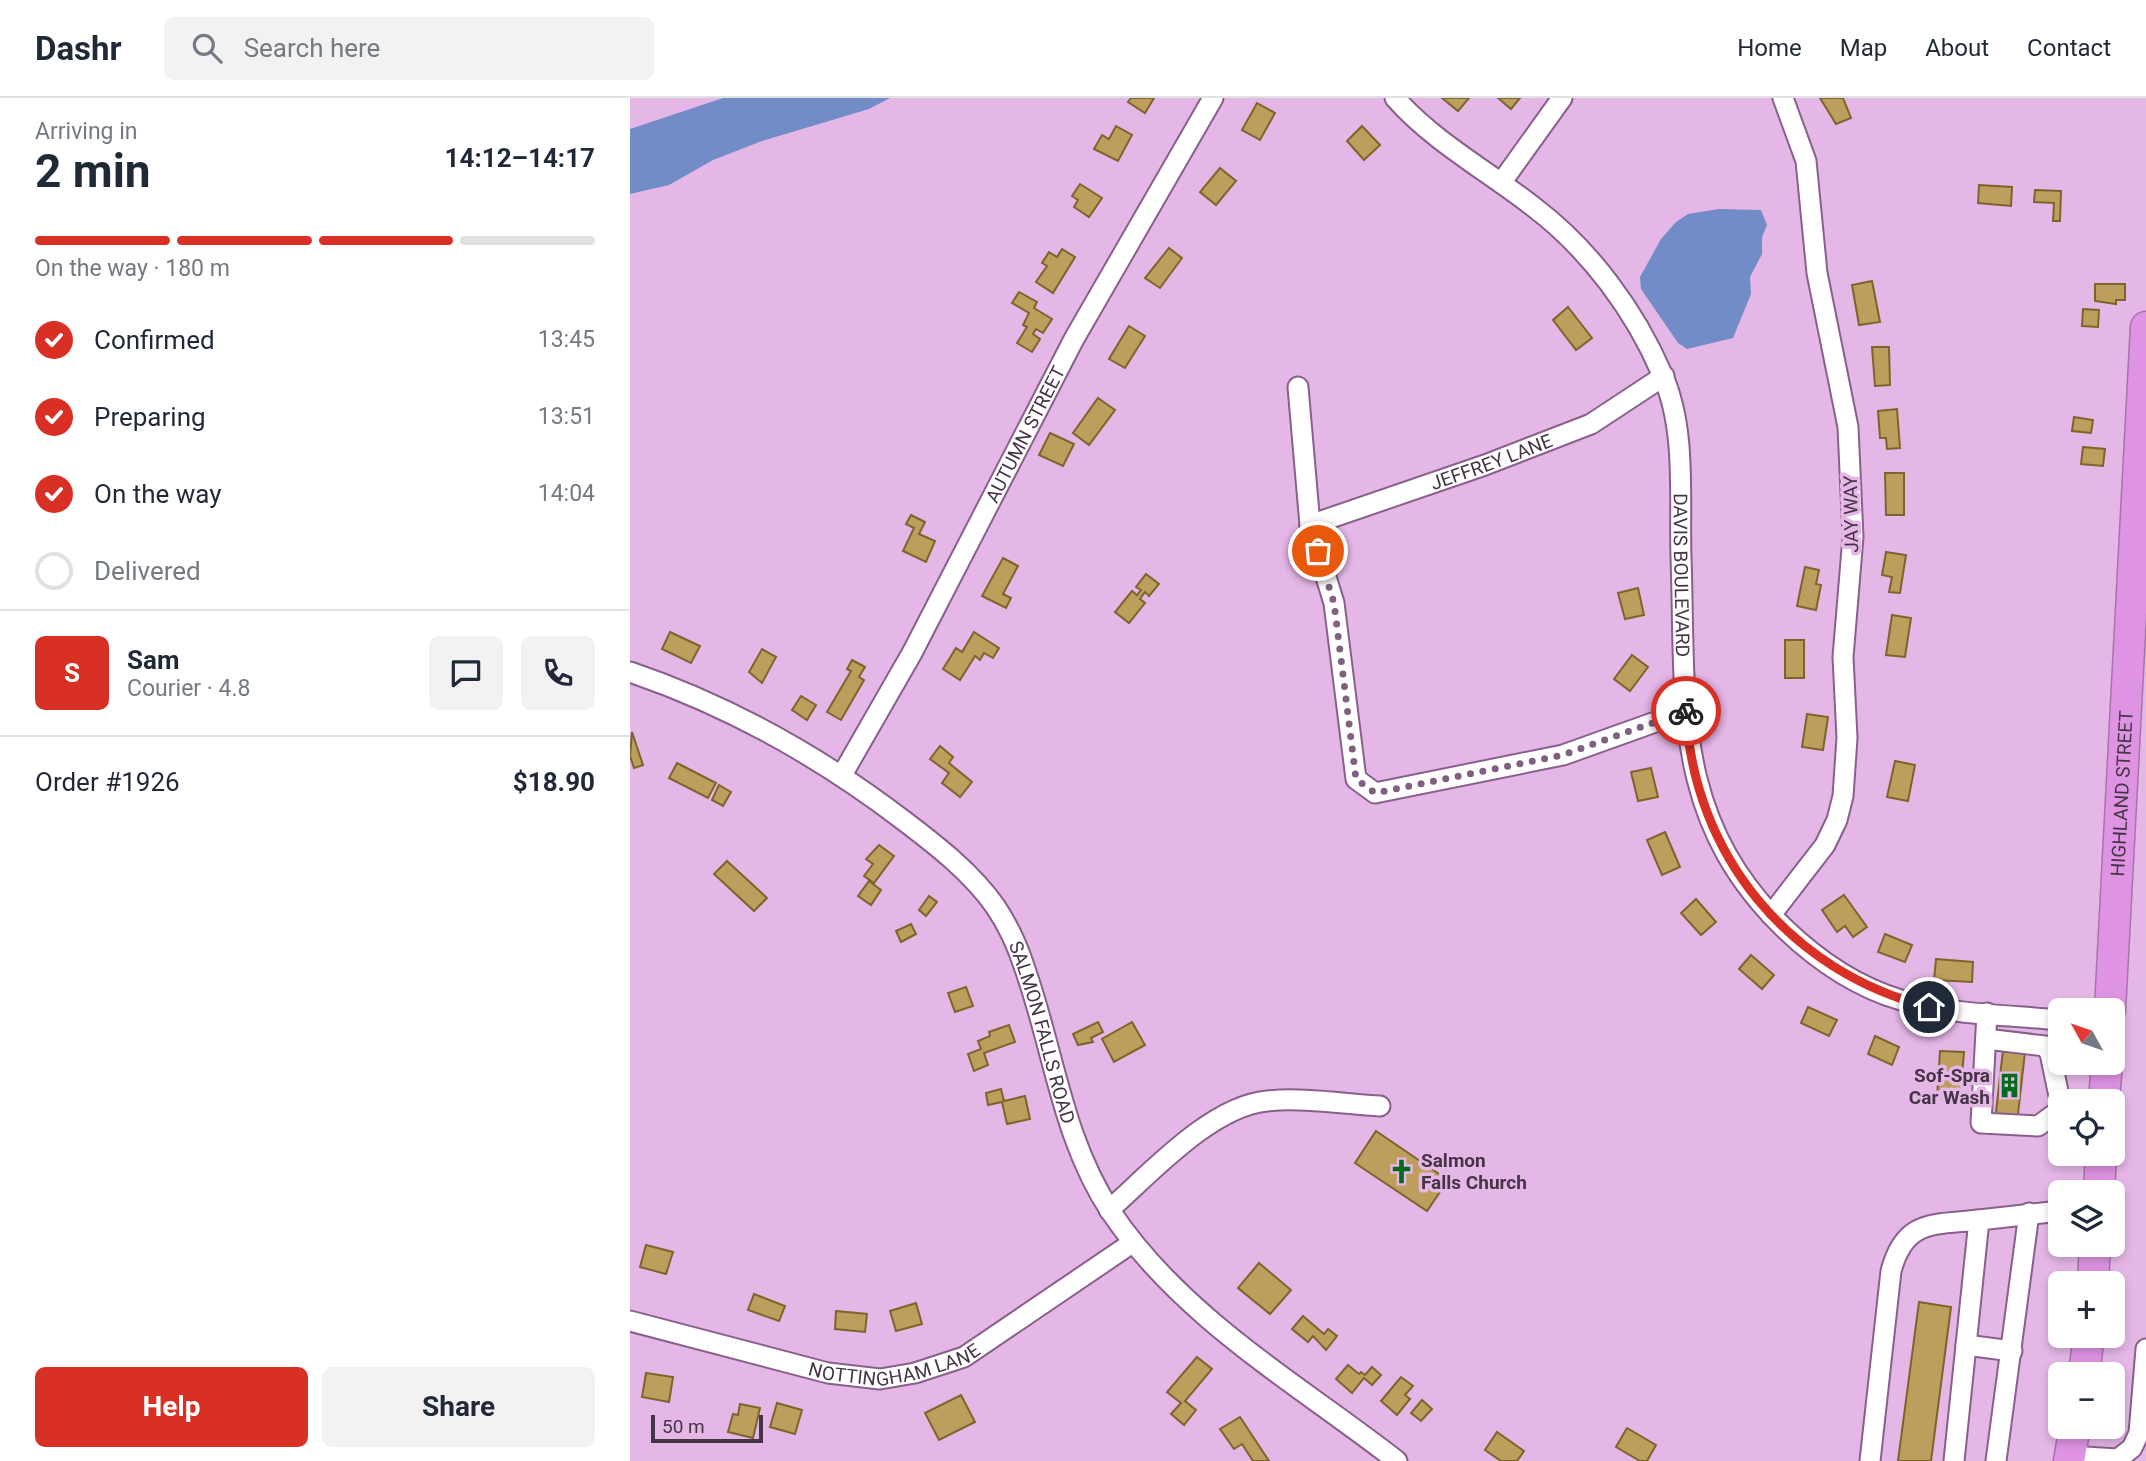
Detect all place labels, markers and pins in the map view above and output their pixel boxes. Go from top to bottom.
pin [1288,521,1348,581]
pin [1899,977,1959,1037]
place label: Sof-Spra Car Wash [1909,1064,1990,1109]
building icon: Sof-Spra Car Wash [1996,1072,2024,1100]
place label: Salmon Falls Church [1421,1149,1527,1194]
church icon: Salmon Falls Church [1387,1157,1415,1185]

